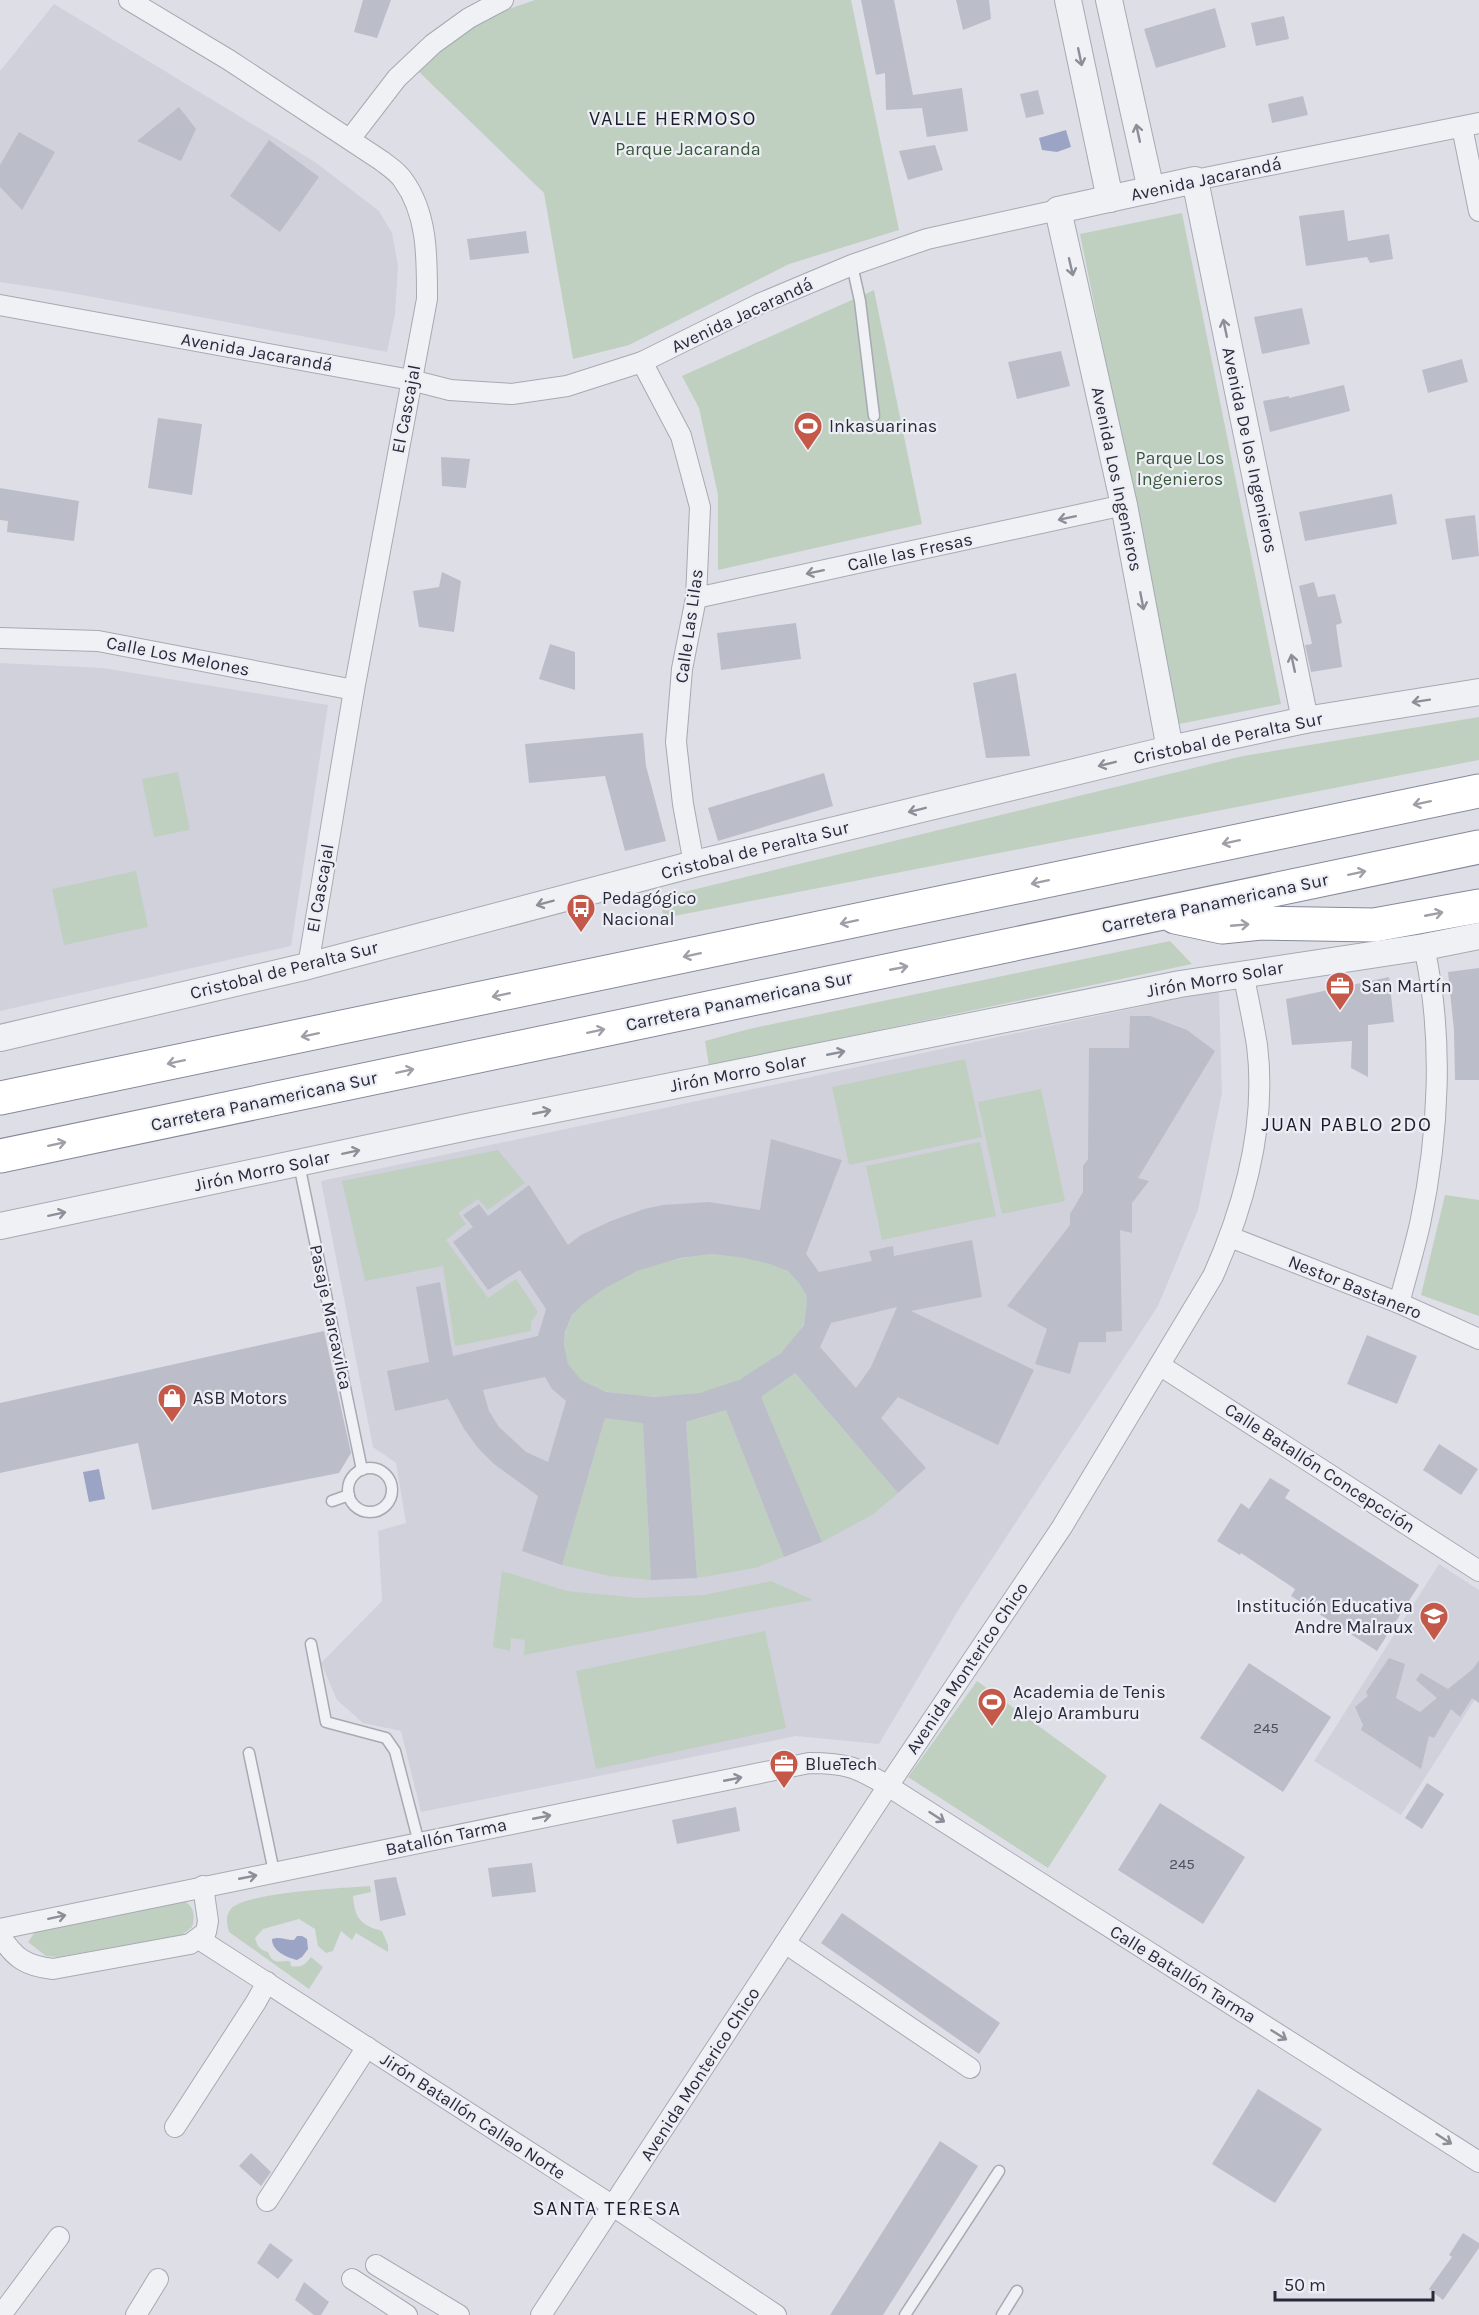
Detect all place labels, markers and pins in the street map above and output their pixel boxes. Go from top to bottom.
sports icon: Inkasuarinas [792,410,824,452]
place label: Inkasuarinas [829,415,937,437]
place label: Pedagógico Nacional [602,887,696,930]
bus stop icon: Pedagógico Nacional [565,892,597,934]
office icon: San Martín [1324,970,1356,1012]
place label: San Martín [1361,975,1452,997]
shop icon: ASB Motors [156,1382,188,1424]
place label: ASB Motors [193,1387,287,1409]
place label: Institución Educativa Andre Malraux [1236,1595,1413,1638]
school or university icon: Institución Educativa Andre Malraux [1418,1600,1450,1642]
place label: Academia de Tenis Alejo Aramburu [1013,1681,1166,1724]
sports icon: Academia de Tenis Alejo Aramburu [976,1686,1008,1728]
office icon: BlueTech [768,1748,800,1790]
place label: BlueTech [805,1753,877,1775]

